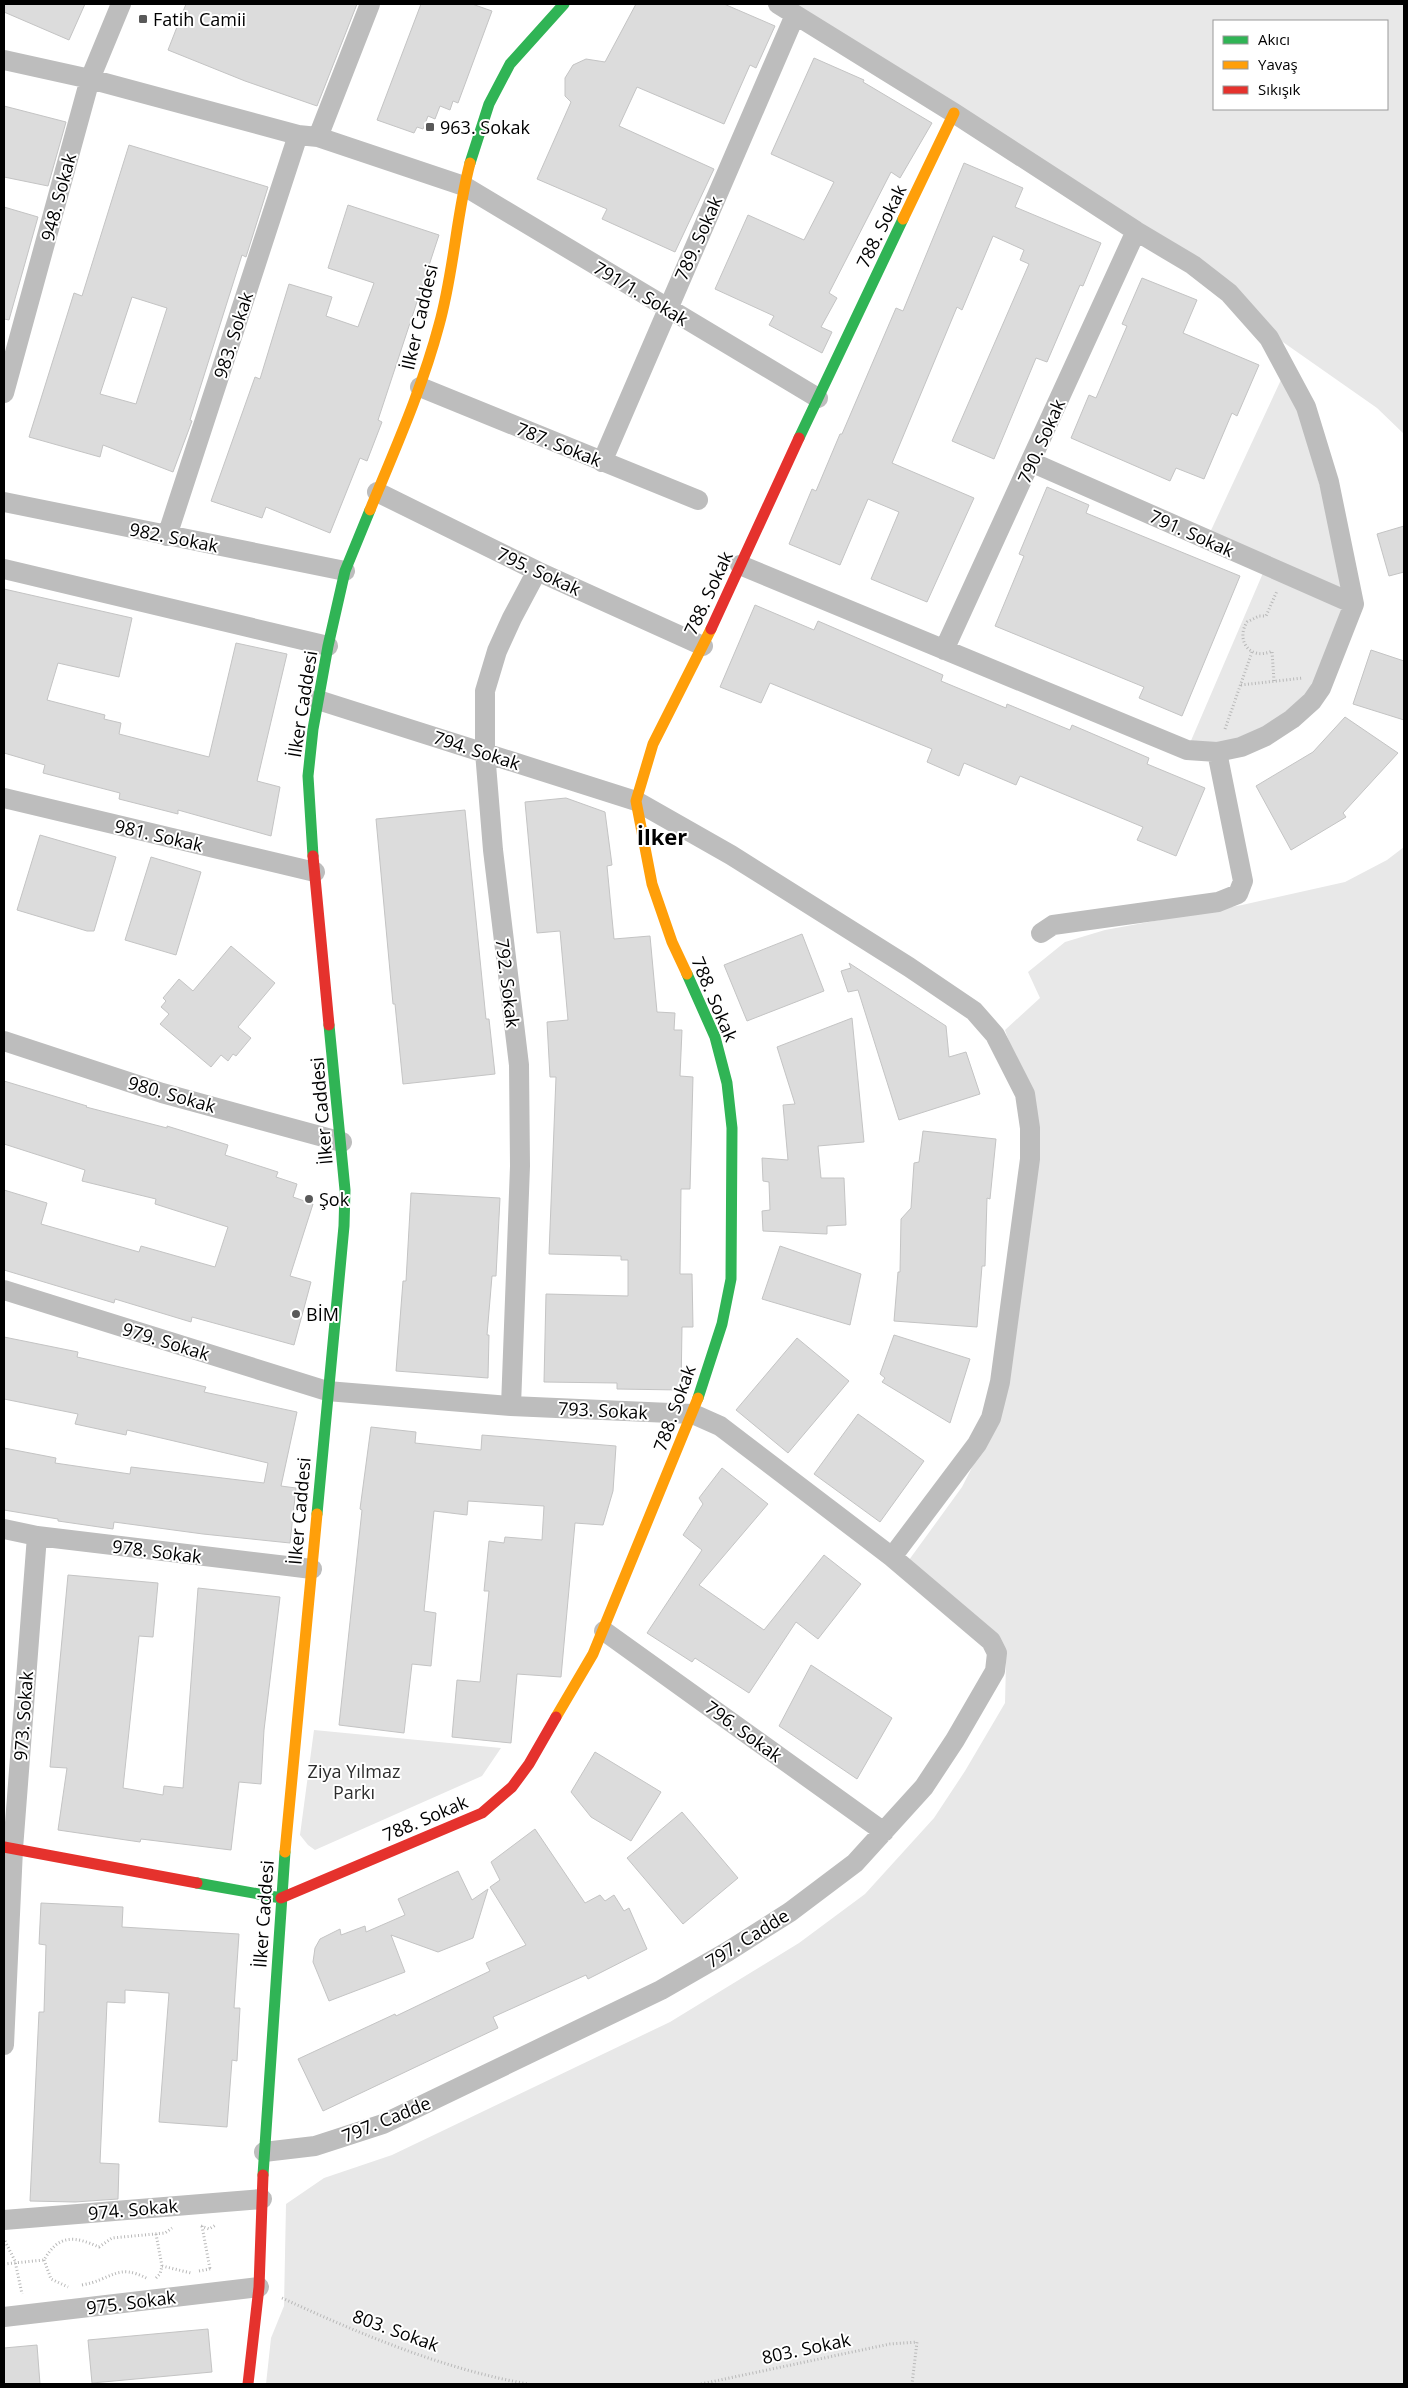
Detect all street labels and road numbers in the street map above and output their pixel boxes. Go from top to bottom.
street label: 948. Sokak [35,150,81,244]
street label: 788. Sokak [851,180,912,272]
street label: 789. Sokak [669,192,727,284]
street label: 791/1. Sokak [589,255,693,331]
street label: İlker Caddesi [395,262,443,372]
street label: 983. Sokak [208,288,258,381]
street label: 790. Sokak [1012,395,1070,487]
street label: 787. Sokak [513,416,606,472]
street label: 791. Sokak [1146,504,1238,562]
street label: 982. Sokak [128,517,221,557]
street label: 795. Sokak [493,541,585,601]
street label: 788. Sokak [678,547,738,639]
street label: İlker Caddesi [282,649,322,759]
street label: 794. Sokak [431,725,524,775]
street label: 981. Sokak [112,813,206,857]
street label: 792. Sokak [491,937,525,1030]
street label: 788. Sokak [686,953,744,1046]
street label: İlker Caddesi [304,1056,338,1166]
street label: 980. Sokak [125,1070,219,1118]
street label: 979. Sokak [120,1316,213,1366]
street label: 788. Sokak [647,1361,701,1454]
street label: 793. Sokak [557,1396,649,1424]
street label: İlker Caddesi [282,1456,316,1566]
street label: 978. Sokak [111,1534,204,1568]
street label: 973. Sokak [8,1670,38,1762]
street label: 796. Sokak [701,1695,788,1767]
street label: 788. Sokak [379,1789,472,1847]
street label: İlker Caddesi [247,1859,279,1969]
street label: 797. Cadde [701,1903,793,1973]
street label: 797. Cadde [338,2090,434,2148]
street label: 974. Sokak [87,2193,179,2225]
street label: 975. Sokak [85,2285,178,2319]
street label: 803. Sokak [350,2303,443,2357]
street label: 803. Sokak [760,2327,853,2369]

